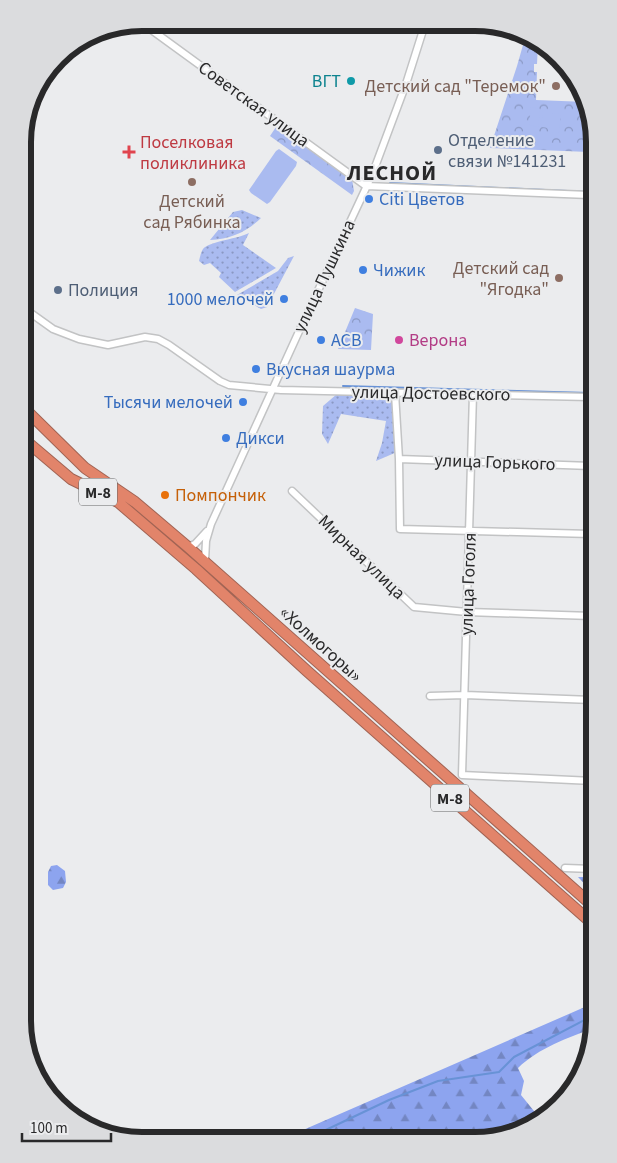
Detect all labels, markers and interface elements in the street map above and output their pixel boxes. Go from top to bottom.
street label: Советская улица [193,55,314,153]
place label: ВГТ [312,69,341,94]
place label: Детский сад "Теремок" [365,74,546,99]
marker: ВГТ [345,75,357,87]
marker: Детский сад "Теремок" [550,80,562,92]
place label: Отделение связи №141231 [448,128,566,174]
place label: Поселковая поликлиника [140,130,246,176]
marker: Отделение связи №141231 [432,144,444,156]
marker: Поселковая поликлиника [122,145,136,159]
district label: ЛЕСНОЙ [346,157,437,189]
marker: Детский сад Рябинка [186,176,198,188]
place label: Citi Цветов [379,187,464,212]
place label: Детский сад Рябинка [143,189,241,235]
marker: Citi Цветов [363,193,375,205]
street label: улица Пушкина [287,215,362,337]
place label: Детский сад "Ягодка" [453,256,549,302]
place label: Чижик [373,258,425,283]
marker: Чижик [357,264,369,276]
marker: Детский сад "Ягодка" [553,272,565,284]
place label: Полиция [68,278,139,303]
marker: Полиция [52,284,64,296]
place label: 1000 мелочей [167,287,274,312]
marker: 1000 мелочей [278,293,290,305]
place label: АСВ [331,328,361,353]
place label: Верона [409,328,467,353]
marker: АСВ [315,334,327,346]
marker: Верона [393,334,405,346]
place label: Вкусная шаурма [266,357,395,382]
marker: Вкусная шаурма [250,363,262,375]
street label: улица Достоевского [351,380,511,407]
place label: Тысячи мелочей [104,390,233,415]
marker: Тысячи мелочей [237,396,249,408]
place label: Дикси [236,426,285,451]
marker: Дикси [220,432,232,444]
street label: улица Горького [434,448,556,477]
road number: М-8 [79,478,117,506]
place label: Помпончик [175,483,266,508]
marker: Помпончик [159,489,171,501]
street label: Мирная улица [313,509,411,605]
street label: улица Гоголя [454,532,483,636]
street label: «Холмогоры» [274,601,367,688]
road number: М-8 [431,784,469,811]
scale bar [22,1110,111,1142]
text: 100 m [30,1118,68,1139]

